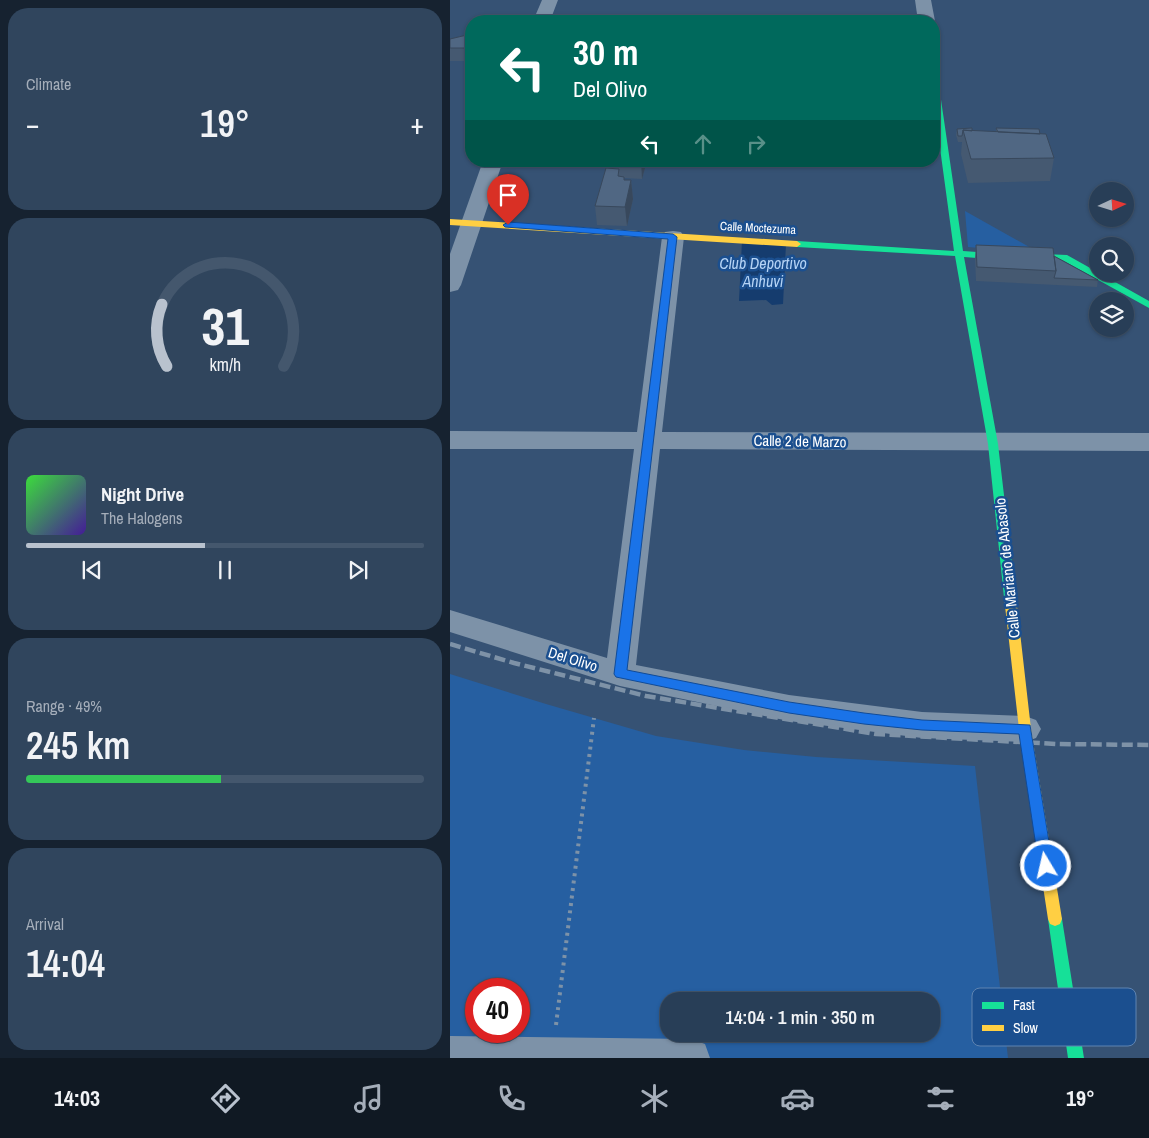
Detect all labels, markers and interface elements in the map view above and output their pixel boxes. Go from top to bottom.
text: 30 m [573,29,638,76]
icon: left [490,35,555,100]
text: Climate [26,73,71,95]
text: Del Olivo [573,74,647,104]
text: 19° [200,98,250,149]
text: − [26,105,39,143]
text: + [411,105,424,143]
icon: left [636,130,664,158]
icon: ahead [689,130,717,158]
icon: right [742,130,770,158]
pin [487,174,529,225]
icon: arrive [494,181,522,209]
north arrow [1089,182,1134,228]
map controls [1089,182,1134,337]
street label: Calle Moctezuma [720,218,797,238]
button: search [1089,237,1134,282]
water label: Club Deportivo Anhuvi [719,252,807,292]
text: 31 [201,291,249,361]
button: layers [1089,292,1134,337]
text: km/h [209,353,241,377]
street label: Calle 2 de Marzo [753,430,847,452]
text: Night Drive [101,481,184,507]
street label: Calle Mariano de Abasolo [989,497,1025,639]
text: The Halogens [101,507,183,529]
icon: previous [78,556,106,584]
icon: pause [211,556,239,584]
icon: next [344,556,372,584]
street label: Del Olivo [546,642,600,676]
text: Range · 49% [26,695,102,717]
text: 245 km [26,720,130,771]
position arrow [1019,839,1071,891]
text: Arrival [26,913,64,935]
text: 14:04 [26,938,105,989]
speed limit sign: 40 [465,978,530,1043]
legend [972,988,1136,1046]
text: Fast [1013,996,1035,1014]
text: 14:04 · 1 min · 350 m [725,1004,875,1030]
text: Slow [1013,1019,1039,1037]
icon: directions [208,1081,243,1116]
icon: music [351,1081,386,1116]
icon: phone [494,1081,529,1116]
icon: climate [637,1081,672,1116]
icon: car [780,1081,815,1116]
icon: filters [923,1081,958,1116]
text: 14:03 [54,1083,100,1113]
text: 19° [1066,1083,1095,1113]

